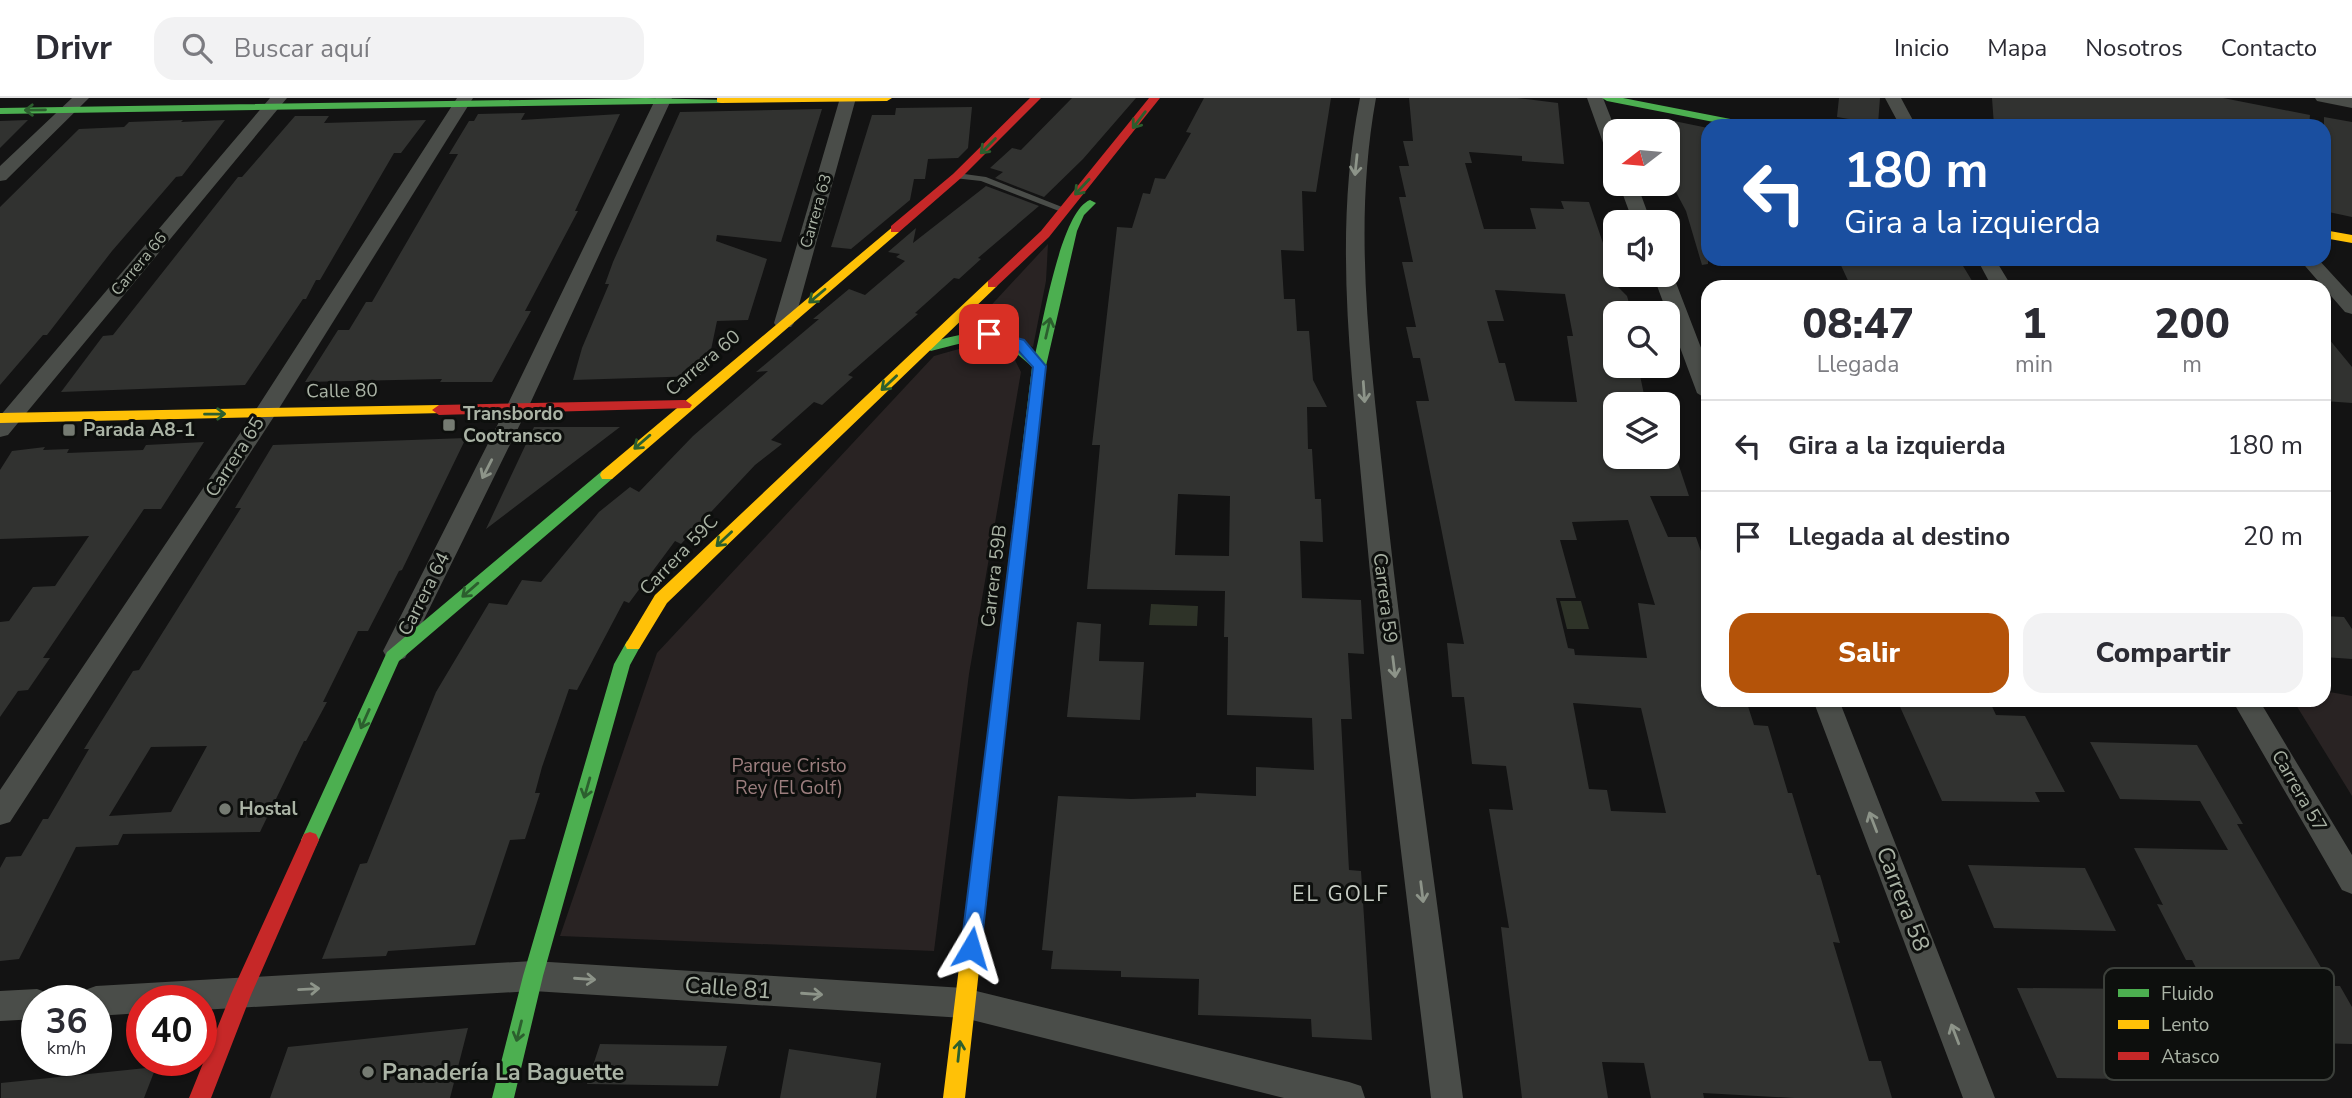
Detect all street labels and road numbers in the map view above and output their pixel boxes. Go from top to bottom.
street label: Carrera 63 [795,171,837,251]
street label: Carrera 66 [106,228,172,300]
street label: Carrera 60 [660,324,746,402]
street label: Calle 80 [306,377,378,405]
street label: Carrera 65 [199,412,271,502]
street label: Carrera 59C [634,509,724,601]
street label: Carrera 59B [975,523,1013,629]
street label: Carrera 64 [392,548,456,640]
street label: Carrera 59 [1367,551,1403,645]
street label: Carrera 57 [2265,745,2333,837]
street label: Carrera 58 [1869,842,1937,956]
street label: Calle 81 [684,970,772,1006]

